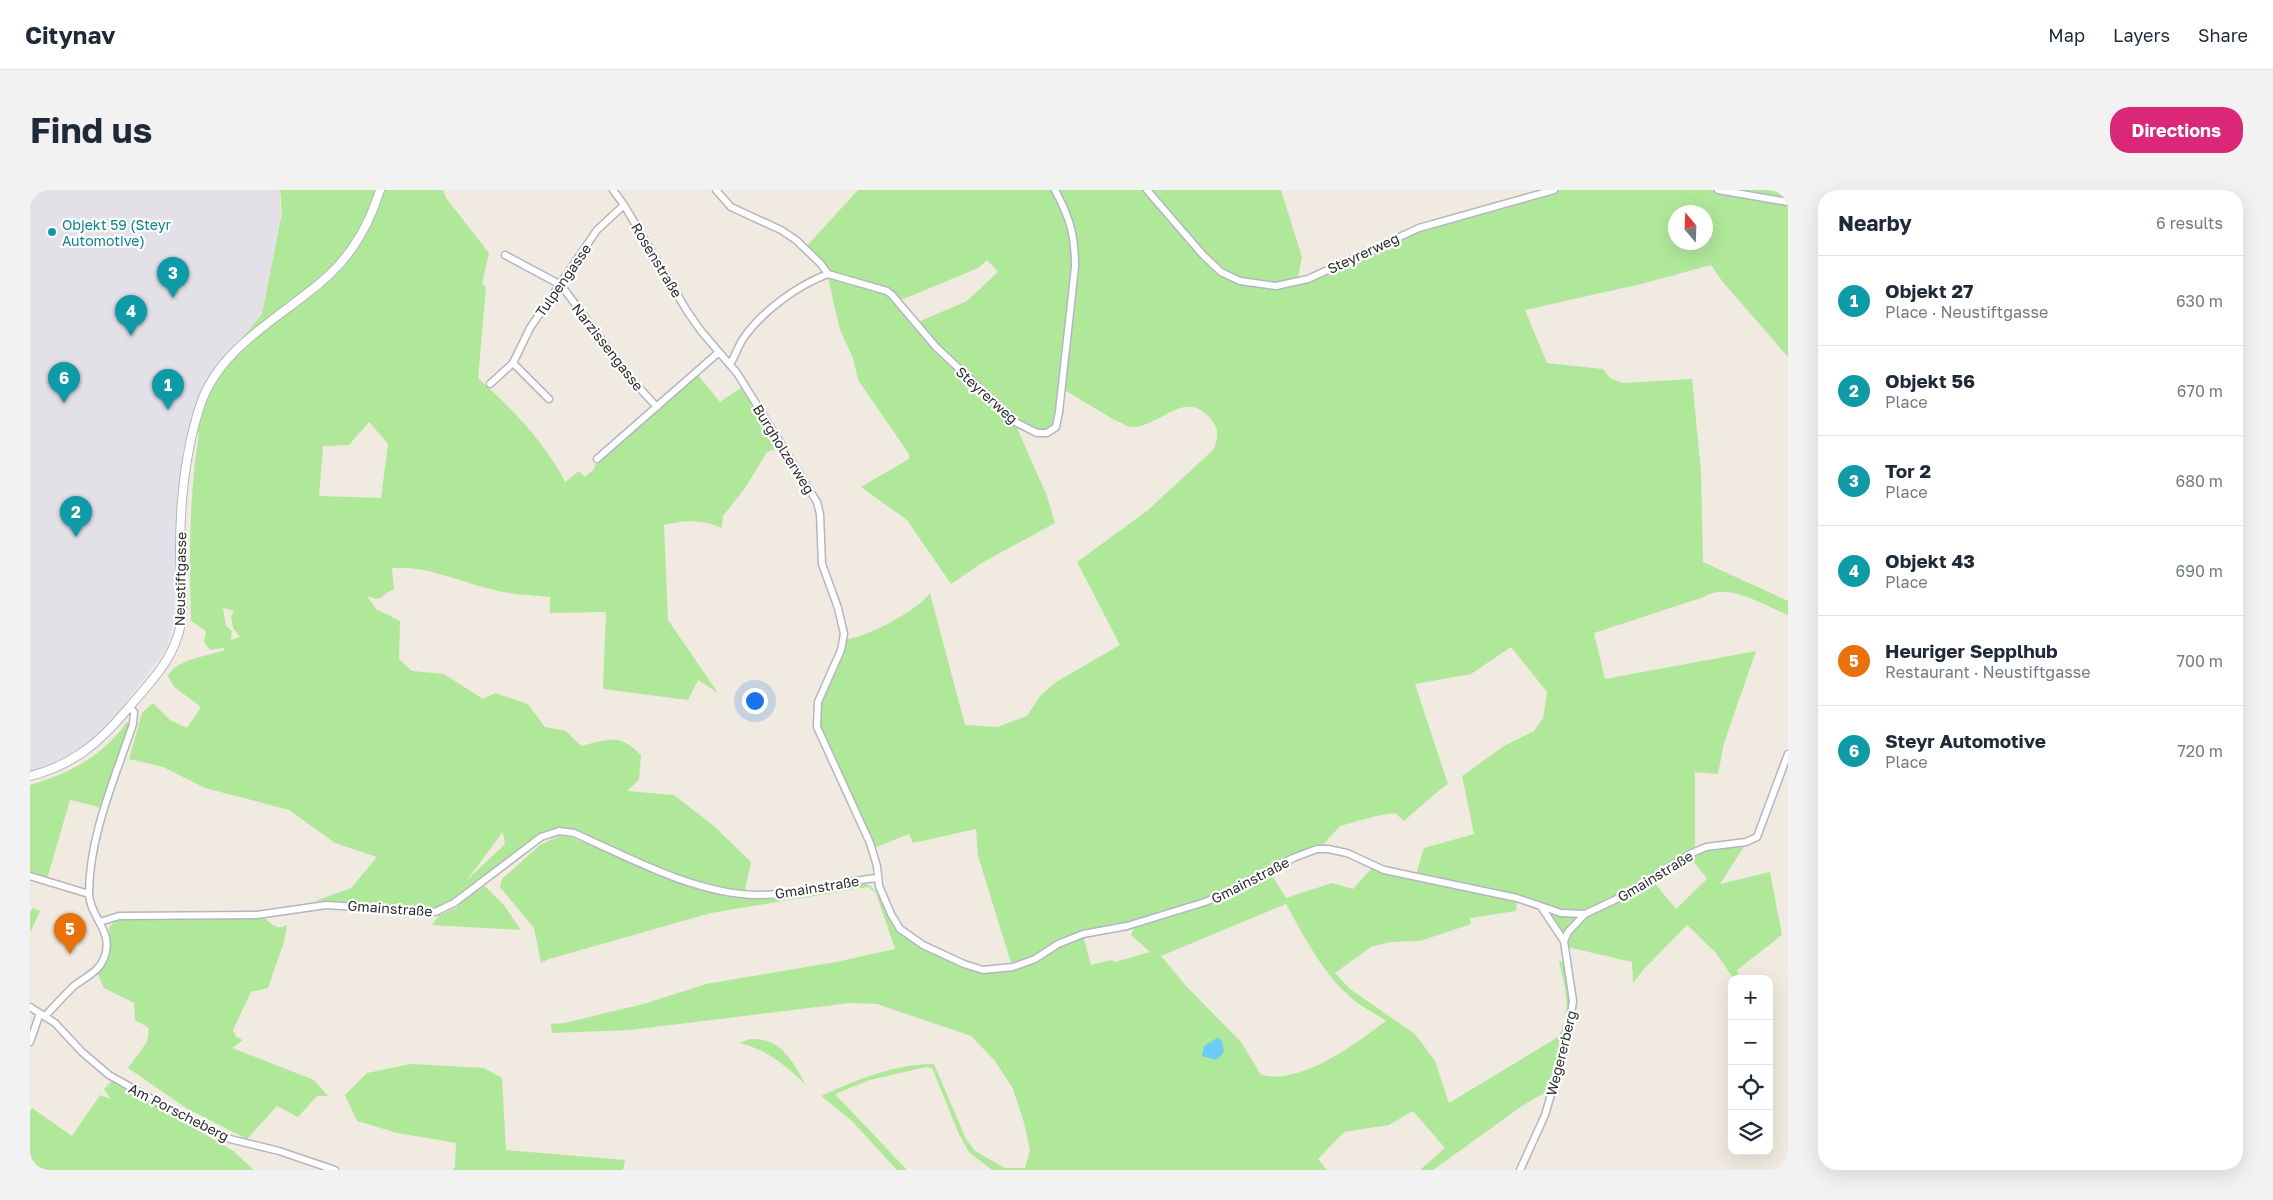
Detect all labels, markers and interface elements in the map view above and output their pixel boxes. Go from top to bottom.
text: Citynav [25,20,115,49]
text: Map [2048,24,2085,46]
text: Layers [2113,24,2170,46]
text: Share [2198,24,2248,46]
button: Directions [2110,107,2243,153]
text: Find us [30,109,152,151]
north arrow [1668,205,1713,250]
text: Nearby [1838,210,1912,236]
text: 6 results [2156,213,2223,233]
place label: Objekt 59 (Steyr Automotive) [62,216,172,249]
street label: Rosenstraße [628,219,686,301]
marker: Objekt 59 (Steyr Automotive) [46,226,58,238]
street label: Steyrerweg [1324,229,1402,277]
street label: Tulpengasse [532,240,594,320]
pin: 3 [157,257,189,298]
text: Objekt 27 [1885,279,1973,302]
text: 1 [1850,291,1858,311]
text: 630 m [2176,291,2223,311]
pin: 4 [115,295,147,336]
street label: Narzissengasse [569,300,647,394]
text: Place · Neustiftgasse [1885,302,2048,322]
pin: 6 [48,362,80,403]
street label: Steyrerweg [953,363,1021,427]
pin: 1 [152,369,184,410]
text: Objekt 56 [1885,369,1975,392]
text: 2 [1849,381,1859,401]
text: 670 m [2177,381,2223,401]
text: Place [1885,392,1928,412]
street label: Burgholzerweg [750,401,818,497]
text: Tor 2 [1885,459,1931,482]
text: 3 [1849,471,1859,491]
text: 680 m [2175,471,2223,491]
text: Place [1885,482,1928,502]
pin: 2 [60,496,92,537]
street label: Neustiftgasse [171,532,189,626]
text: Objekt 43 [1885,549,1975,572]
text: 4 [1849,561,1859,581]
text: 690 m [2176,561,2223,581]
text: Place [1885,572,1928,592]
text: Heuriger Sepplhub [1885,639,2058,662]
text: 5 [1849,651,1859,671]
text: 700 m [2177,651,2223,671]
text: Restaurant · Neustiftgasse [1885,662,2090,682]
your location [742,688,768,714]
text: Steyr Automotive [1885,729,2046,752]
text: 6 [1849,741,1859,761]
text: 720 m [2177,741,2223,761]
text: Place [1885,752,1928,772]
street label: Gmainstraße [1614,847,1696,905]
street label: Gmainstraße [1208,853,1292,907]
street label: Gmainstraße [774,872,860,902]
street label: Gmainstraße [347,897,433,919]
pin: 5 [54,913,86,954]
map controls [1728,975,1773,1155]
button: + [1728,975,1773,1020]
street label: Wegererberg [1542,1009,1580,1097]
button: − [1728,1020,1773,1065]
button: locate [1728,1065,1773,1110]
street label: Am Porscheberg [126,1079,232,1145]
button: layers [1728,1110,1773,1155]

